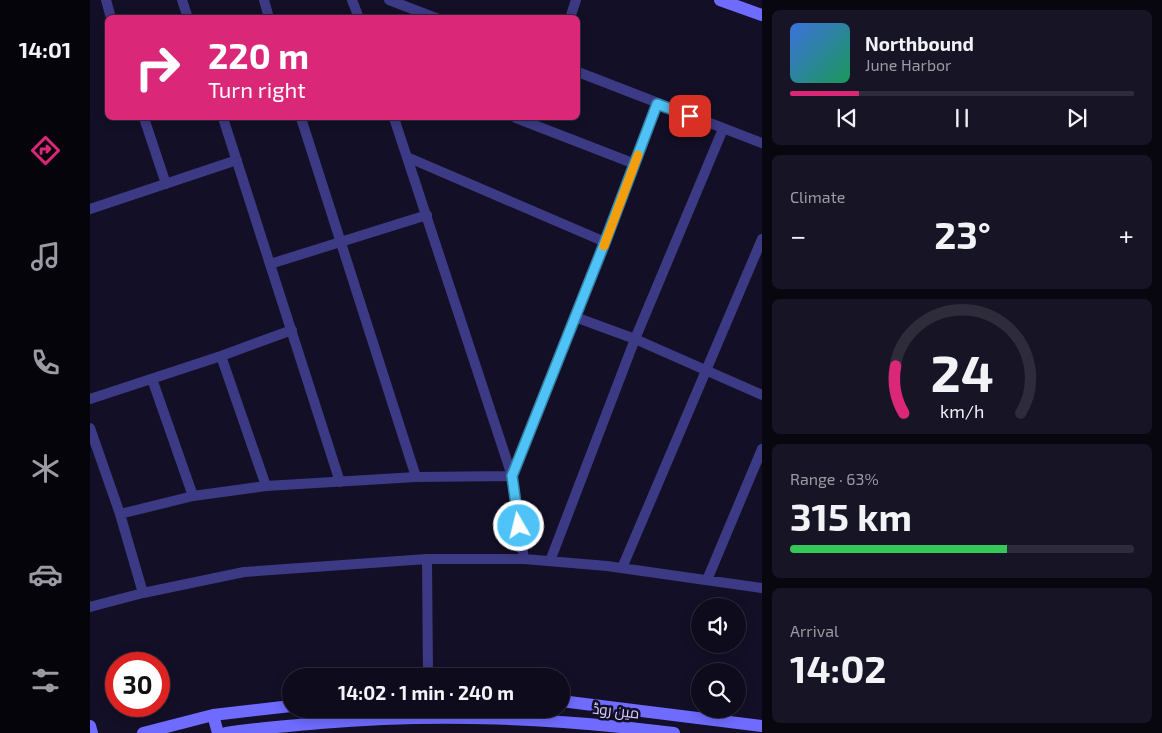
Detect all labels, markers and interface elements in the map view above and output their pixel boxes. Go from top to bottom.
text: Northbound [865,32,974,55]
text: 220 m [208,34,309,76]
icon: right [125,35,190,100]
text: 14:01 [19,36,71,62]
text: June Harbor [865,55,952,74]
text: Turn right [208,76,306,102]
pin [669,95,711,137]
icon: arrive [676,102,704,130]
icon: previous [833,104,861,132]
icon: pause [948,104,976,132]
icon: next [1063,104,1091,132]
icon: directions [28,133,63,168]
text: Climate [790,187,845,206]
text: 23° [934,211,991,257]
text: − [790,218,806,252]
text: + [1119,218,1134,252]
icon: music [28,239,63,274]
text: 24 [930,340,994,402]
icon: phone [28,345,63,380]
text: km/h [940,400,984,422]
icon: climate [28,451,63,486]
text: Range · 63% [790,469,879,488]
text: 315 km [790,493,912,539]
position arrow [492,499,544,551]
icon: car [28,557,63,592]
map controls [691,598,746,718]
button: sound [691,598,746,653]
text: Arrival [790,621,839,640]
text: 14:02 [790,645,886,691]
speed limit sign: 30 [105,652,170,717]
icon: filters [28,663,63,698]
button: search [691,663,746,718]
text: 14:02 · 1 min · 240 m [338,681,514,704]
street label: مین روڈ [591,699,640,723]

